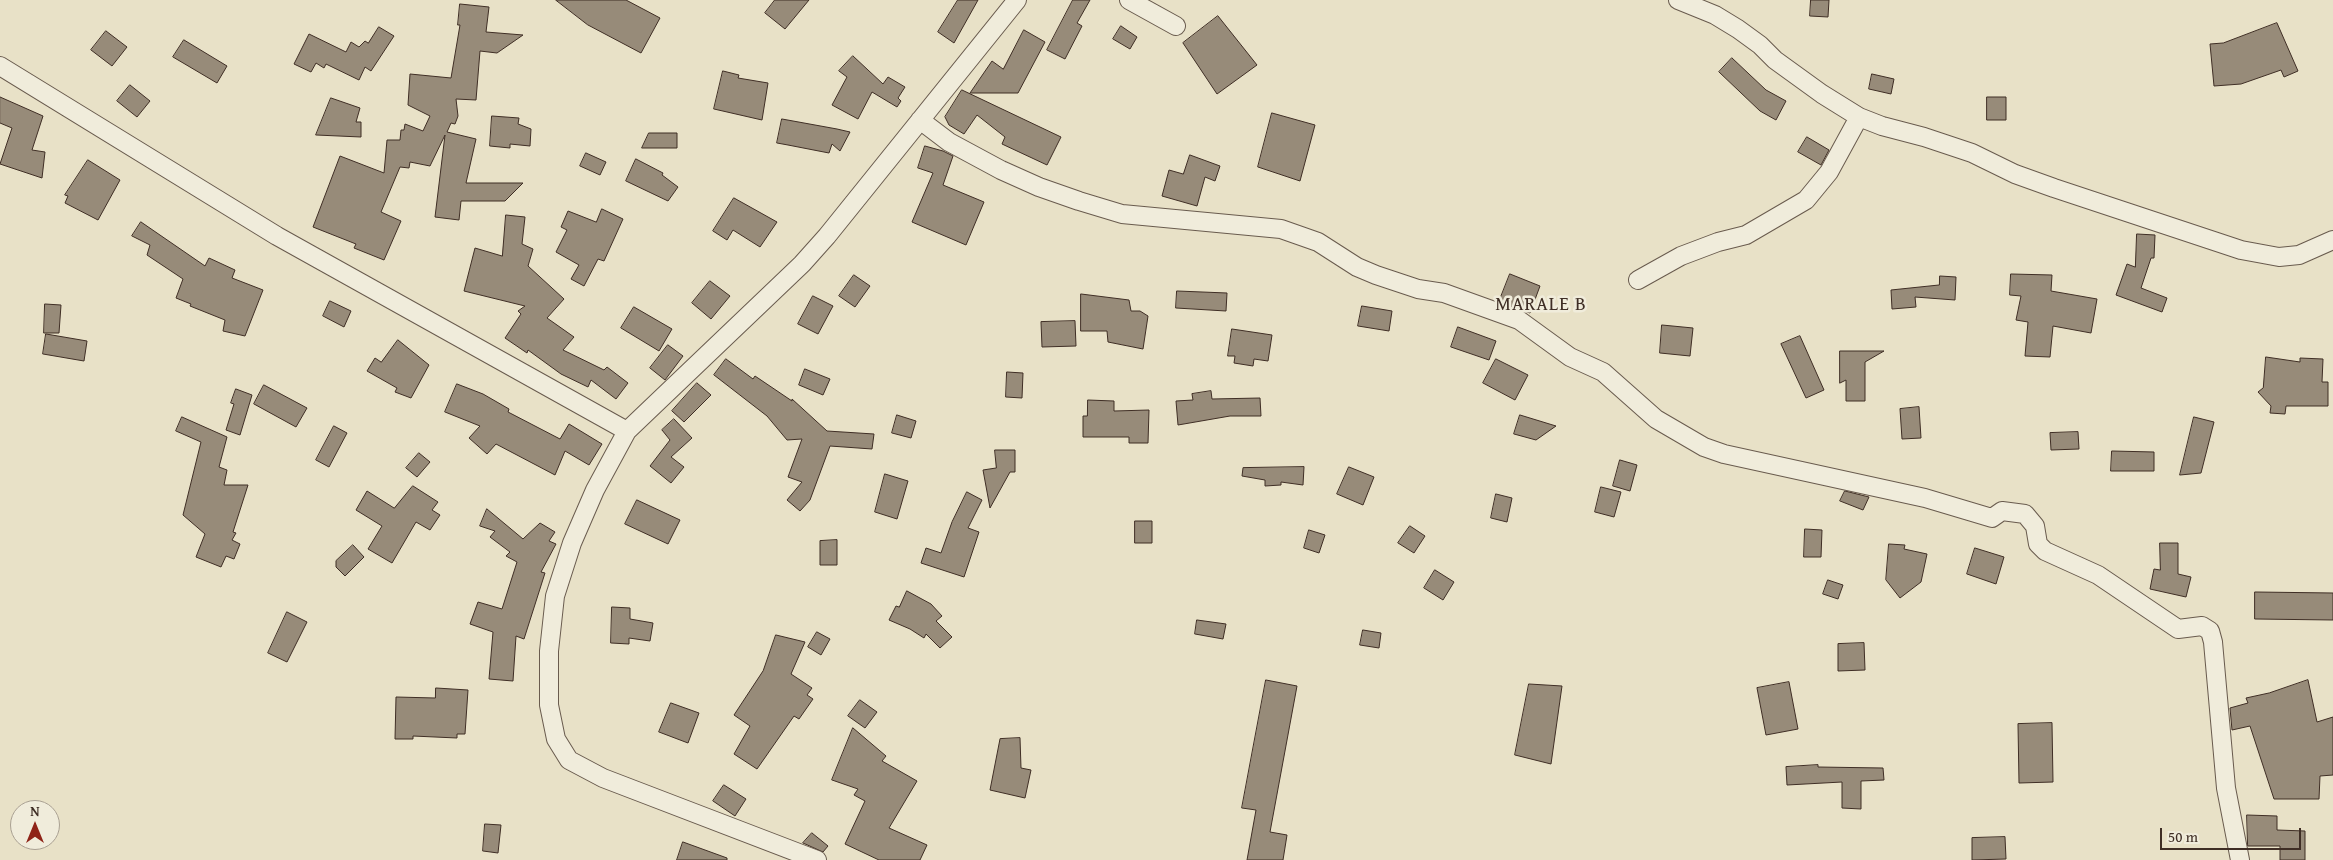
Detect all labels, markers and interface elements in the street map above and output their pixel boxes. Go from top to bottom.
district label: MARALE B [1494,294,1588,316]
north arrow [10,800,60,850]
text: N [30,801,40,821]
scale bar [2163,818,2304,850]
text: 50 m [2168,826,2198,847]

